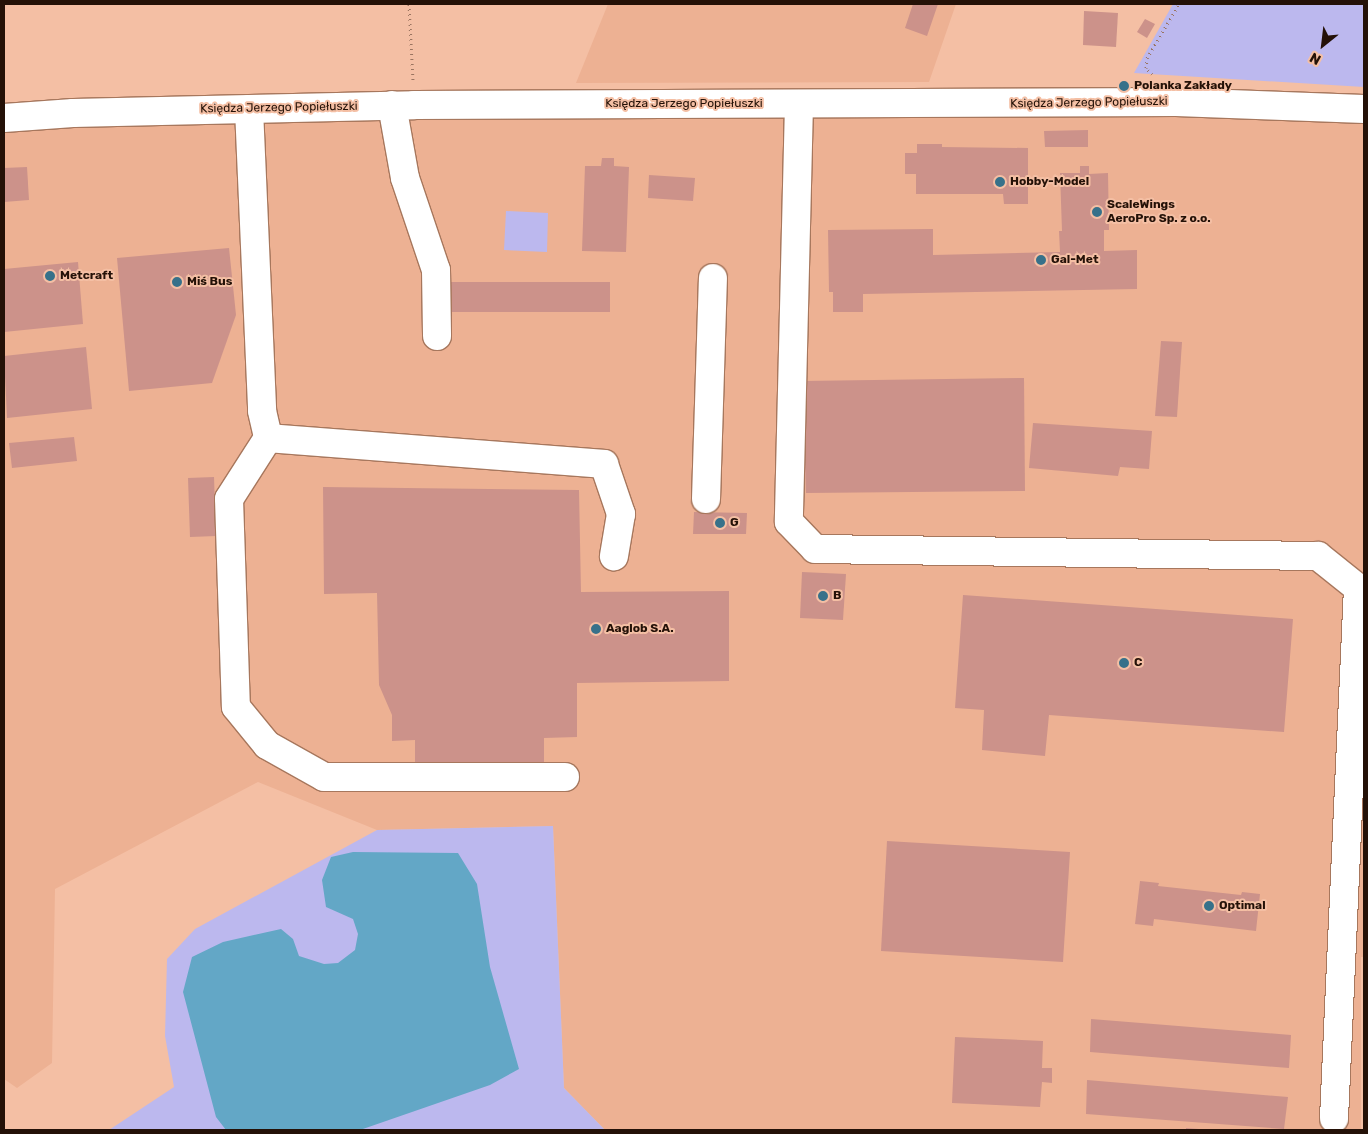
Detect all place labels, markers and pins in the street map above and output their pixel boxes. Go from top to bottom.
place label: Polanka Zakłady [1134,79,1232,93]
marker: Polanka Zakłady [1118,80,1130,92]
place label: Hobby-Model [1010,175,1089,189]
marker: Hobby-Model [994,176,1006,188]
place label: ScaleWings AeroPro Sp. z o.o. [1107,198,1211,226]
marker: ScaleWings AeroPro Sp. z o.o. [1091,206,1103,218]
place label: Gal-Met [1051,253,1098,267]
marker: Gal-Met [1035,254,1047,266]
place label: Metcraft [60,269,113,283]
marker: Metcraft [44,270,56,282]
place label: Miś Bus [187,275,232,289]
marker: Miś Bus [171,276,183,288]
place label: G [730,516,739,530]
marker: G [714,517,726,529]
place label: B [833,589,841,603]
marker: B [817,590,829,602]
place label: Aaglob S.A. [606,622,674,636]
marker: Aaglob S.A. [590,623,602,635]
place label: C [1134,656,1142,670]
marker: C [1118,657,1130,669]
place label: Optimal [1219,899,1266,913]
marker: Optimal [1203,900,1215,912]

